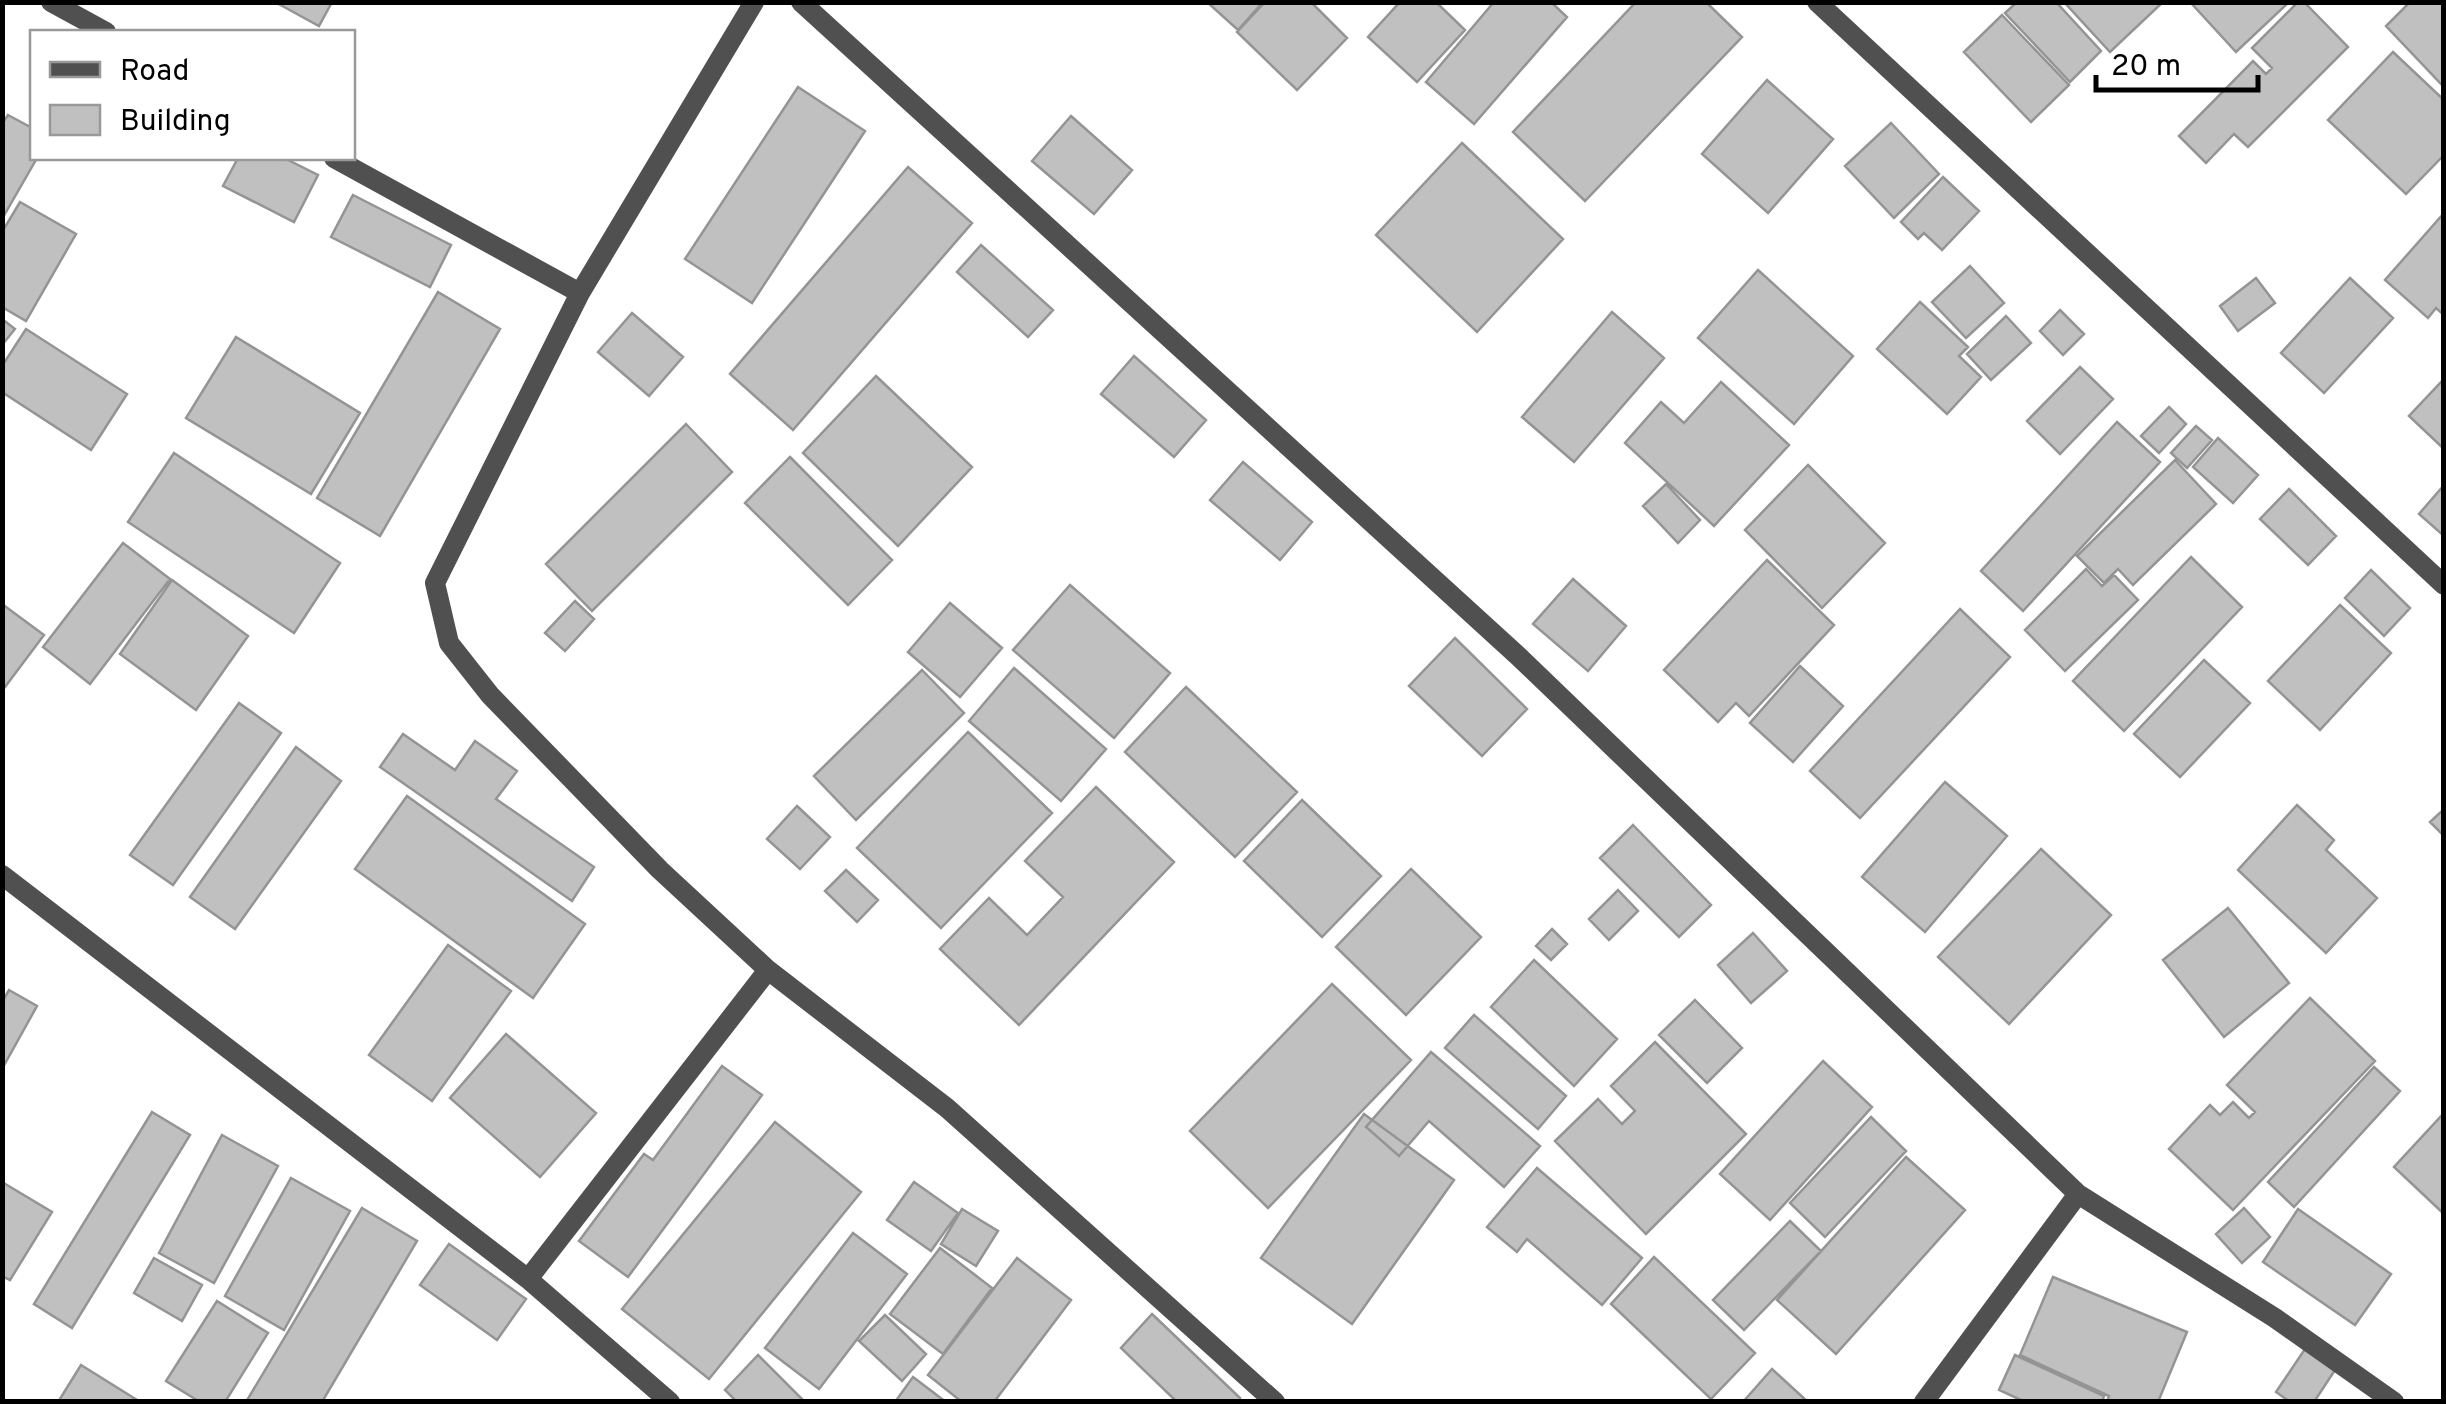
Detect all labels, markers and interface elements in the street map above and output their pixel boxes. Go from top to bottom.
legend [30,30,355,160]
scale bar [2096,30,2258,92]
text: 20 m [2111,49,2181,86]
text: Road [120,54,189,91]
text: Building [120,104,231,141]

